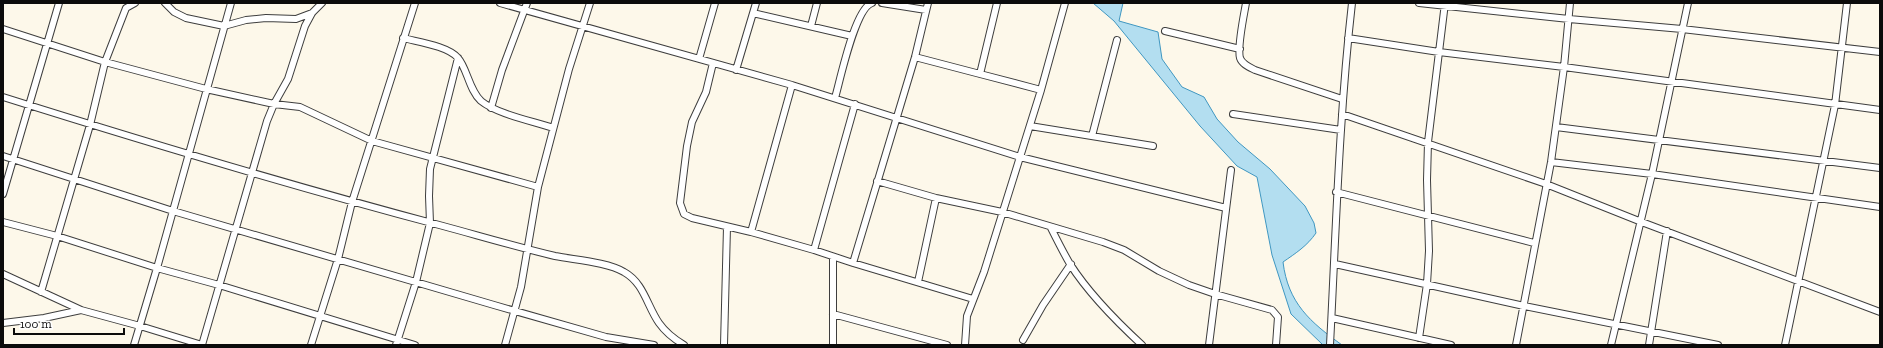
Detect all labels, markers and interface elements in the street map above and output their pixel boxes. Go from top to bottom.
scale bar [14,310,124,336]
text: 100 m [20,317,52,331]

